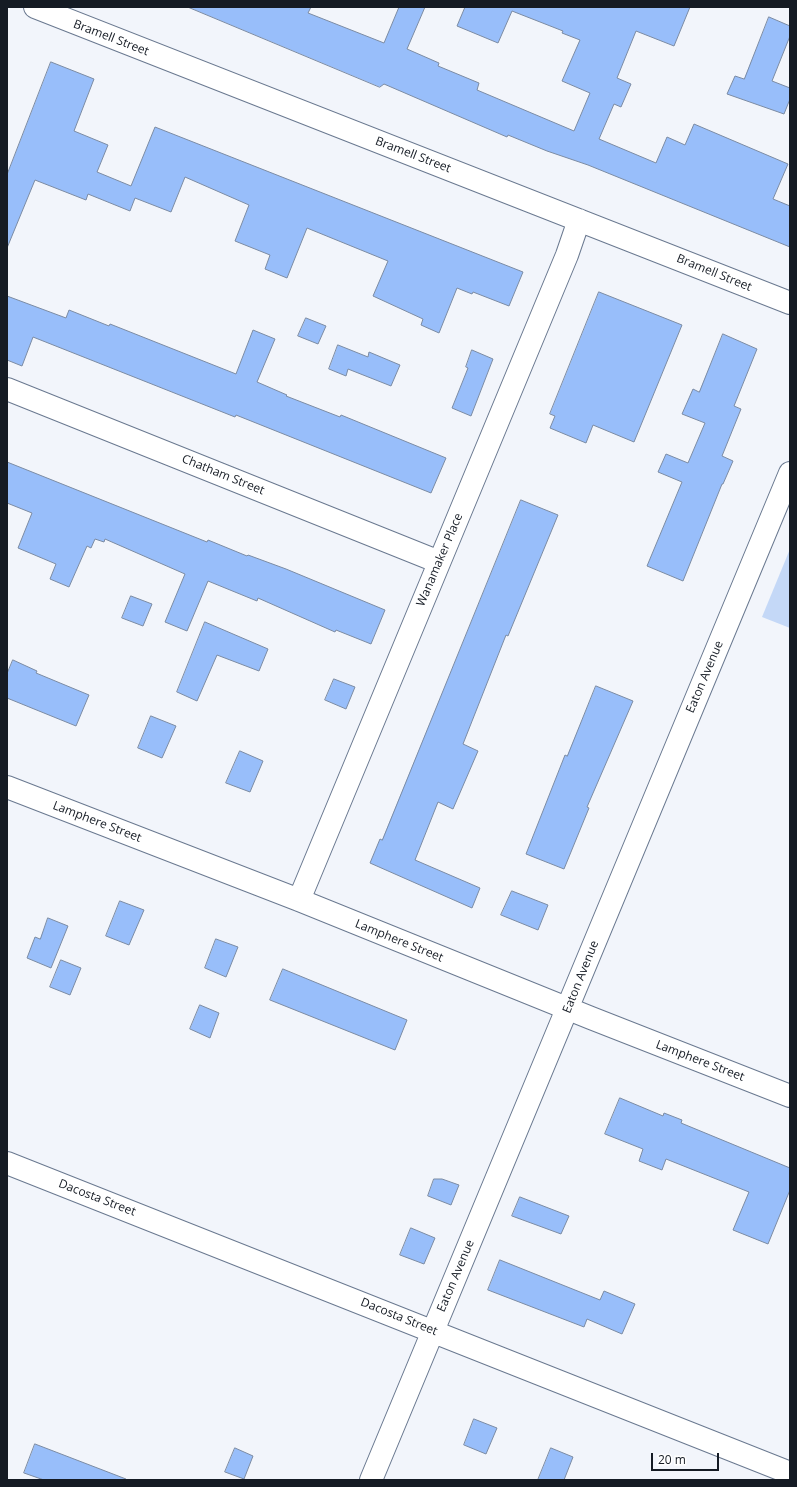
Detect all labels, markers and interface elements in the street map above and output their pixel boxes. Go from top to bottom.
street label: Bramell Street [71,17,151,59]
street label: Bramell Street [373,134,453,176]
street label: Bramell Street [674,251,754,295]
street label: Chatham Street [180,452,266,498]
street label: Wanamaker Place [414,511,466,609]
street label: Eaton Avenue [683,639,727,715]
street label: Lamphere Street [51,798,143,846]
street label: Lamphere Street [353,917,445,965]
street label: Eaton Avenue [560,939,602,1015]
street label: Lamphere Street [654,1037,746,1085]
street label: Dacosta Street [56,1177,138,1219]
street label: Eaton Avenue [434,1238,478,1314]
street label: Dacosta Street [358,1295,440,1339]
scale bar [653,1445,721,1471]
text: 20 m [658,1451,686,1468]

